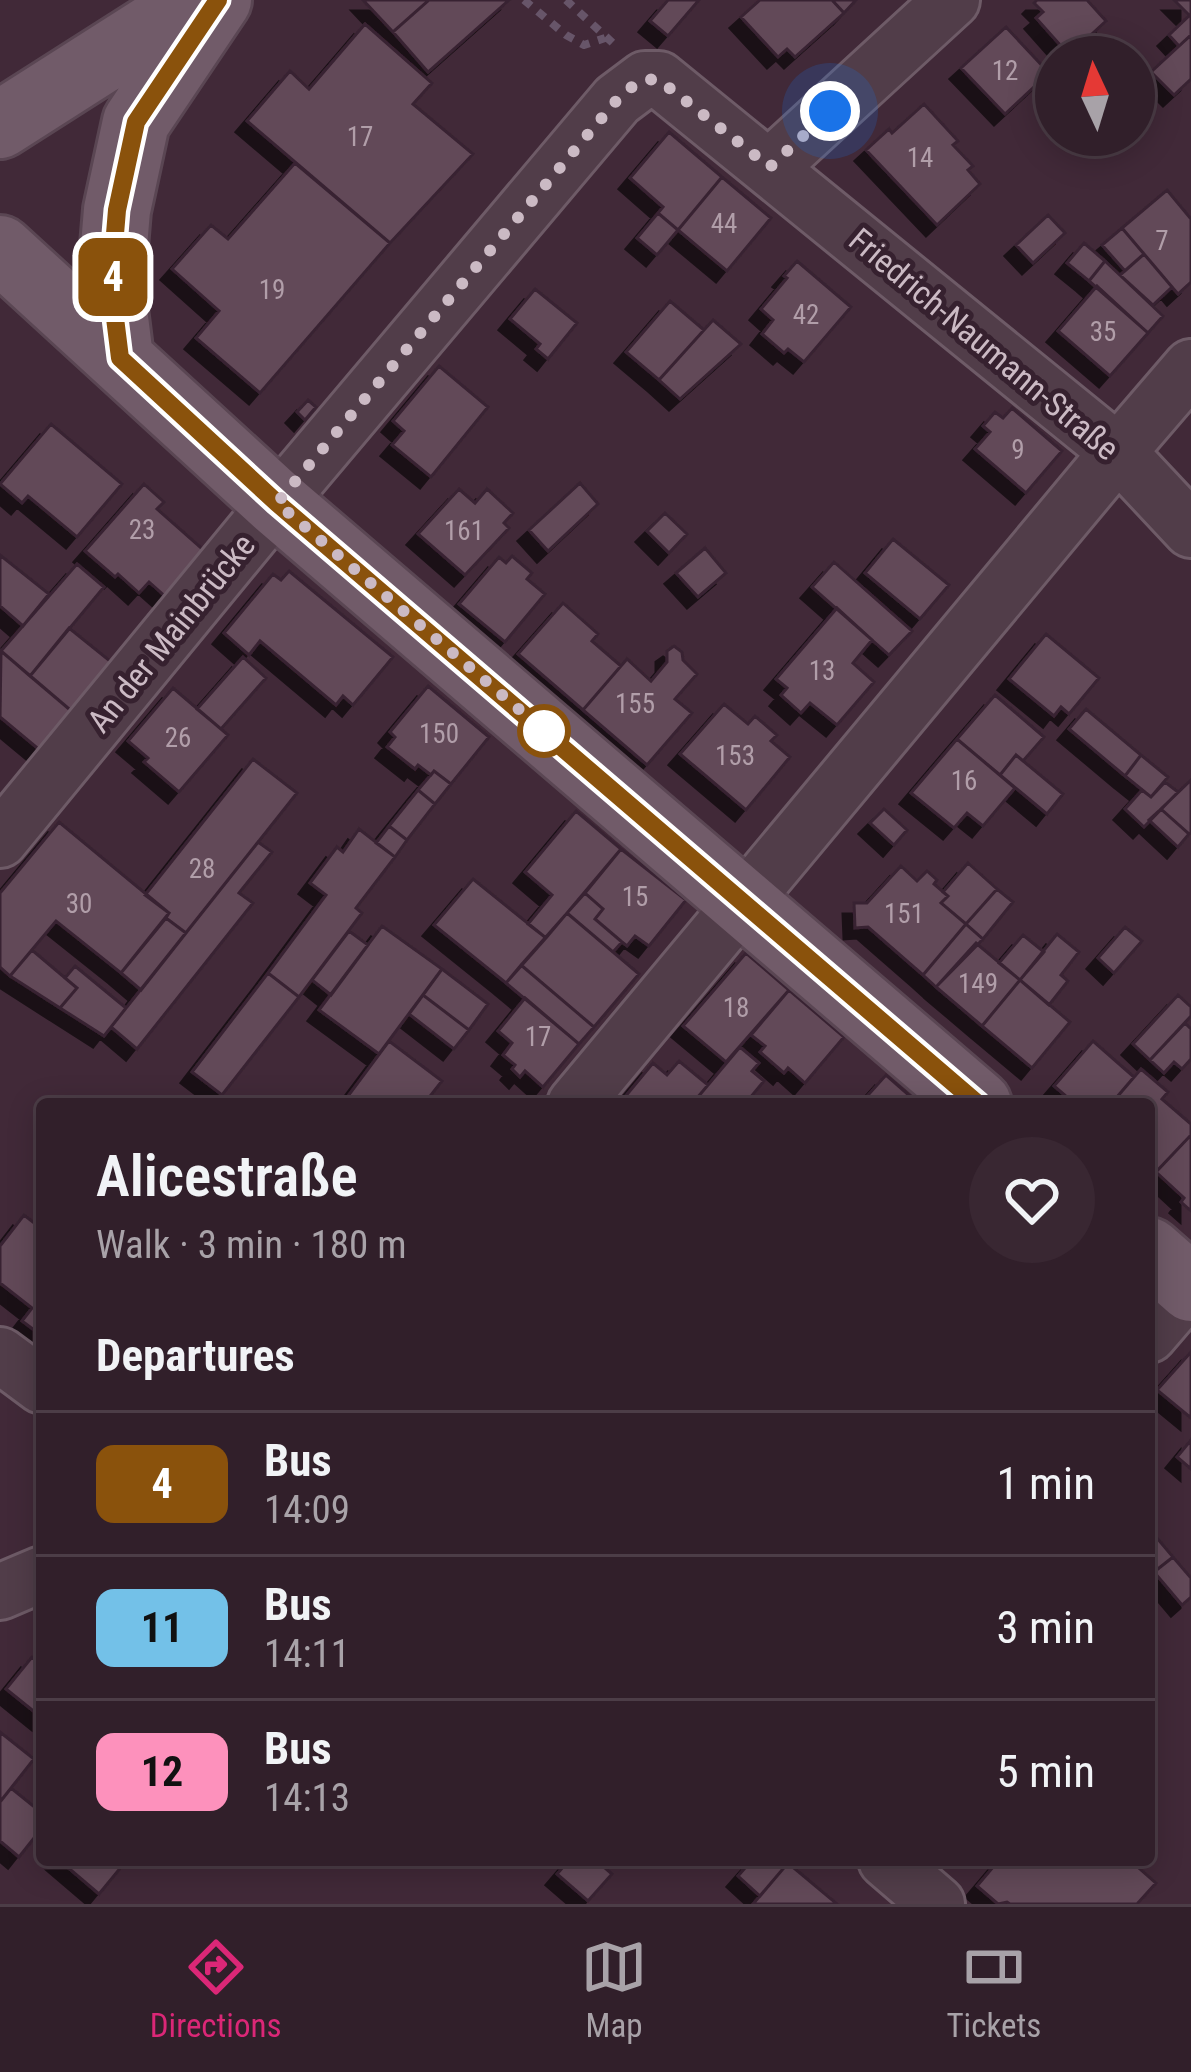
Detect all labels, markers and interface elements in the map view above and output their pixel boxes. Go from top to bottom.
north arrow [1035,36,1155,156]
map controls [1035,36,1155,156]
house number: 12 [992,55,1018,87]
your location [800,81,860,141]
house number: 17 [347,121,373,153]
house number: 14 [907,142,933,174]
house number: 44 [711,208,737,240]
street label: Friedrich-Naumann-Straße [841,220,1127,468]
house number: 7 [1155,225,1169,257]
line badge: 4 [74,238,152,316]
text: 4 [102,252,124,301]
house number: 19 [259,274,285,306]
house number: 42 [793,299,819,331]
house number: 35 [1090,316,1116,348]
house number: 9 [1011,434,1025,466]
house number: 23 [129,514,155,546]
house number: 161 [444,515,484,547]
street label: An der Mainbrücke [79,526,263,740]
house number: 13 [809,655,835,687]
house number: 155 [615,688,655,720]
unlabelled marker [519,706,569,756]
house number: 150 [419,718,459,750]
house number: 26 [165,722,191,754]
house number: 153 [715,740,755,772]
house number: 16 [951,765,977,797]
house number: 28 [189,853,215,885]
house number: 15 [622,881,648,913]
house number: 30 [66,888,92,920]
house number: 151 [884,898,924,930]
house number: 149 [958,968,998,1000]
house number: 18 [723,992,749,1024]
house number: 17 [525,1021,551,1053]
button: heart [969,1137,1095,1263]
text: Alicestraße [96,1143,358,1210]
text: Walk · 3 min · 180 m [96,1222,407,1268]
text: Departures [96,1329,295,1382]
text: Bus [264,1434,332,1487]
text: 1 min [996,1457,1095,1510]
text: 4 [151,1459,173,1508]
text: 14:09 [264,1487,350,1533]
text: Bus [264,1578,332,1631]
text: 3 min [996,1601,1095,1654]
text: 11 [141,1603,183,1652]
text: 14:11 [264,1631,350,1677]
text: Bus [264,1722,332,1775]
text: 5 min [996,1745,1095,1798]
text: 12 [141,1747,183,1796]
text: 14:13 [264,1775,350,1821]
tab: Directions [150,1934,282,2045]
tab: Map [581,1934,647,2045]
tab: Tickets [946,1934,1041,2045]

